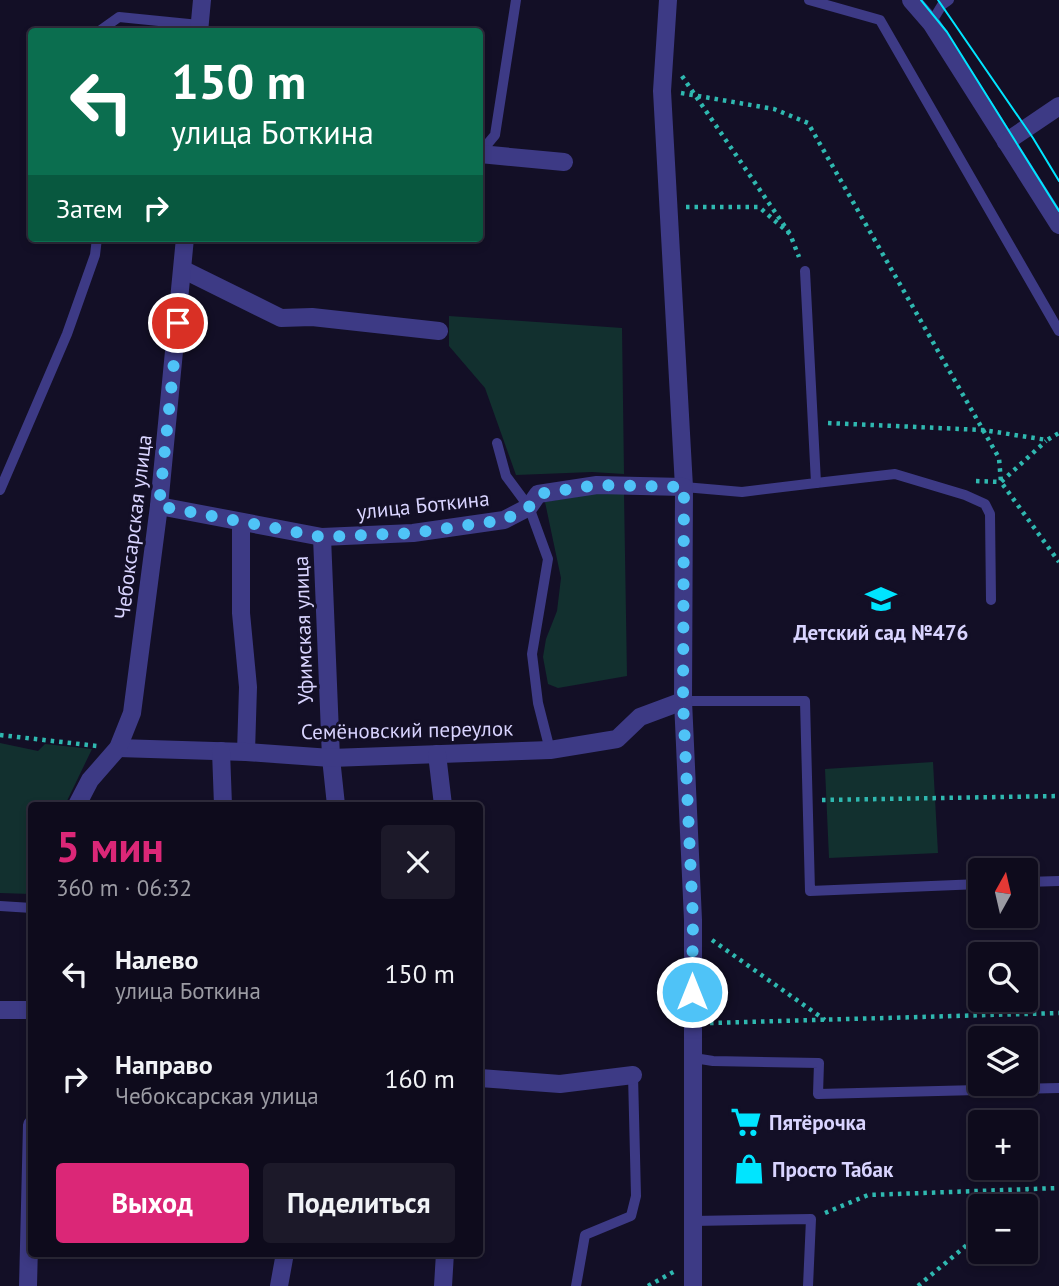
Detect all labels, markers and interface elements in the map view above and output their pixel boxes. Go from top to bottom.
text: 150 m [171,49,306,113]
icon: left [56,56,147,147]
text: улица Боткина [171,111,374,153]
icon: right [137,189,175,227]
text: Затем [56,192,123,225]
pin [148,293,208,353]
icon: arrive [159,304,197,342]
street label: Чебоксарская улица [108,433,158,621]
street label: улица Боткина [355,485,491,525]
street label: Уфимская улица [287,555,319,705]
school or university icon: Детский сад №476 [864,582,898,616]
place label: Детский сад №476 [793,619,969,646]
street label: Семёновский переулок [301,715,513,745]
text: 5 мин [56,819,164,874]
button: close [381,825,455,899]
north arrow [968,858,1038,928]
map controls [968,858,1038,1264]
text: 360 m · 06:32 [56,873,192,902]
button: search [968,942,1038,1012]
text: Налево [115,943,199,976]
icon: left [56,955,94,993]
position arrow [655,955,729,1029]
text: 150 m [384,957,455,990]
text: улица Боткина [115,976,261,1005]
button: layers [968,1026,1038,1096]
text: Направо [115,1048,213,1081]
icon: right [56,1060,94,1098]
text: 160 m [384,1062,455,1095]
text: Чебоксарская улица [115,1081,319,1110]
supermarket icon: Пятёрочка [729,1105,763,1139]
place label: Пятёрочка [769,1109,866,1136]
button: + [968,1110,1038,1180]
shop icon: Просто Табак [732,1152,766,1186]
place label: Просто Табак [772,1156,894,1183]
button: Выход [56,1163,249,1243]
button: Поделиться [263,1163,455,1243]
button: − [968,1194,1038,1264]

